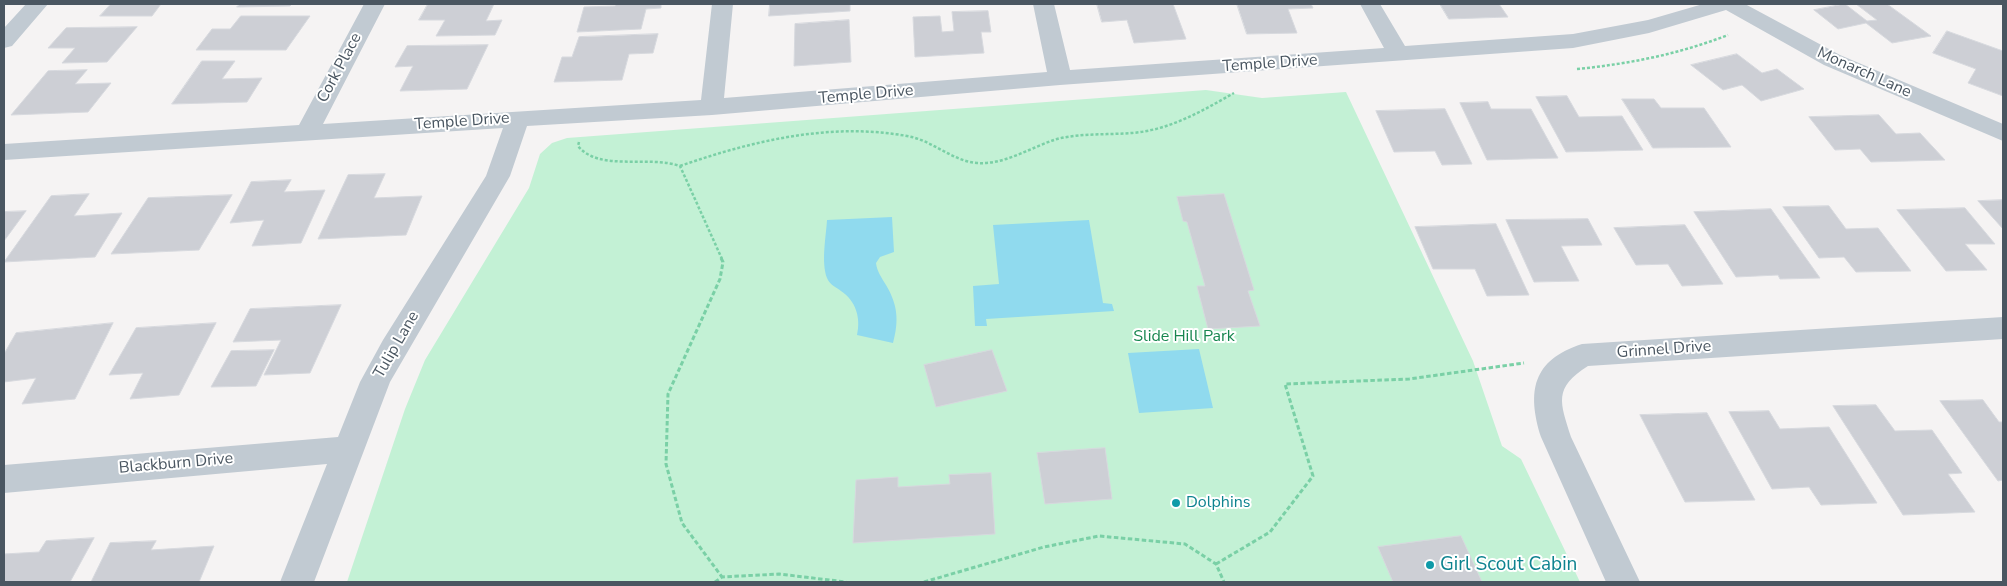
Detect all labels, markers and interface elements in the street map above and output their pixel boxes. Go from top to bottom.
street label: Cork Place [314,30,366,106]
street label: Monarch Lane [1814,44,1914,102]
street label: Temple Drive [1222,51,1318,77]
street label: Temple Drive [818,81,914,109]
street label: Temple Drive [414,109,510,135]
street label: Tulip Lane [370,308,424,382]
park label: Slide Hill Park [1133,327,1235,347]
street label: Grinnel Drive [1616,337,1712,363]
street label: Blackburn Drive [118,449,234,479]
place label: Dolphins [1186,493,1250,513]
marker: Dolphins [1170,497,1182,509]
place label: Girl Scout Cabin [1440,554,1577,576]
marker: Girl Scout Cabin [1424,559,1436,571]

